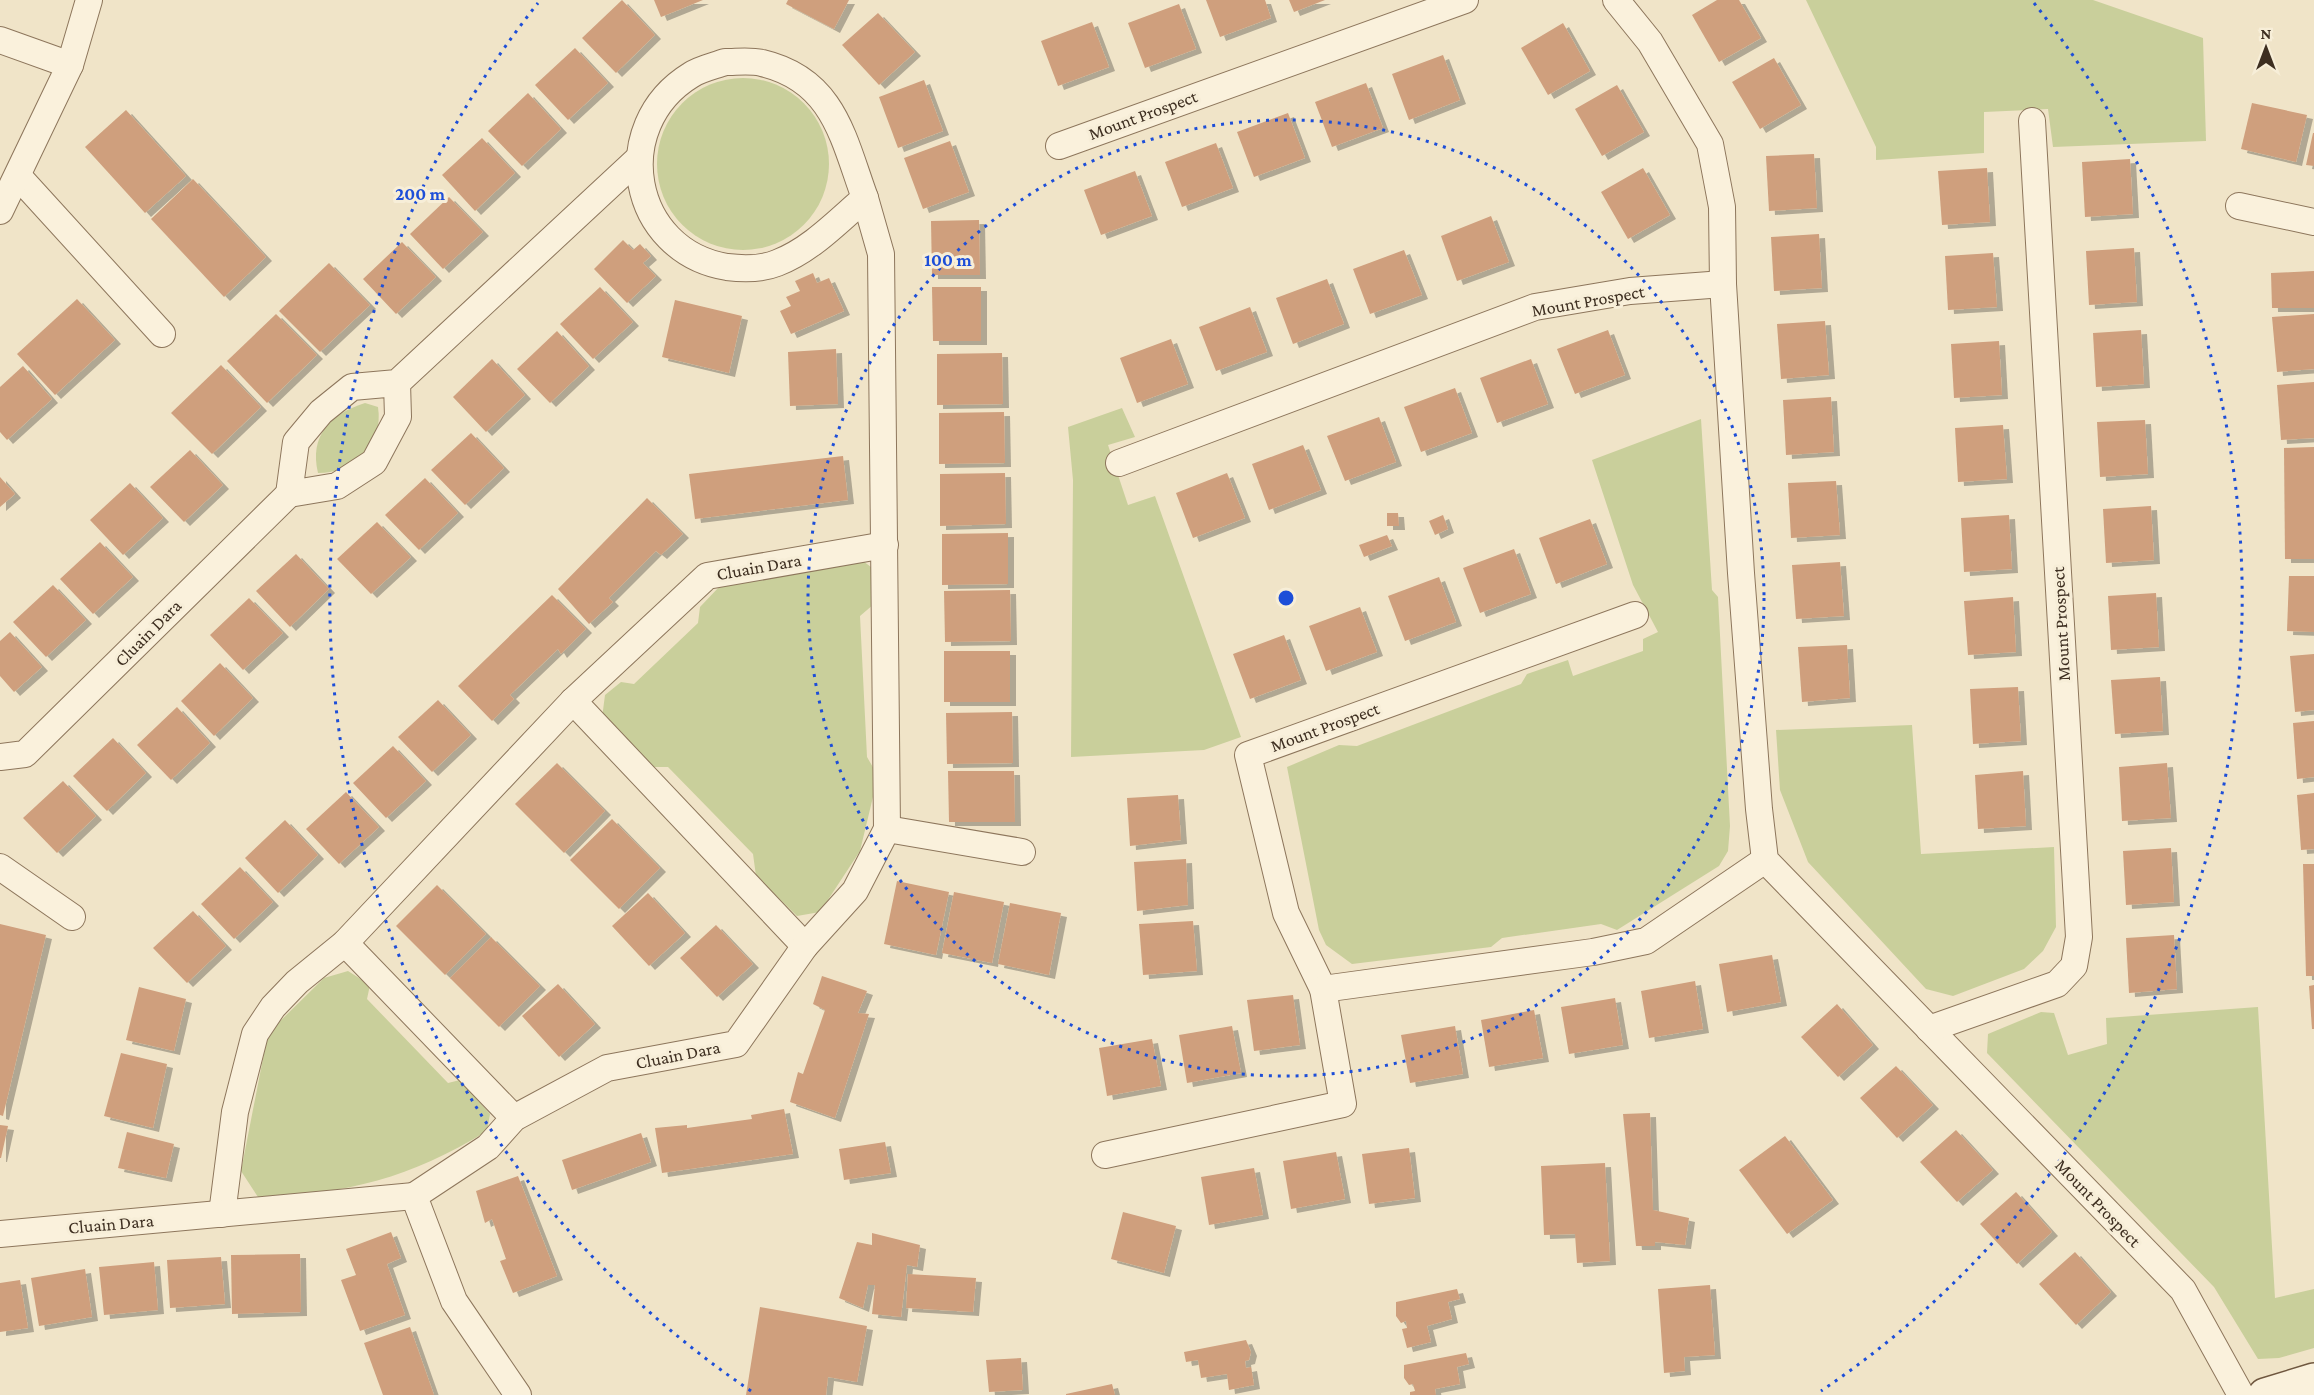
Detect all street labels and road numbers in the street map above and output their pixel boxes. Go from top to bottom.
street label: Mount Prospect [1086,86,1201,144]
street label: Mount Prospect [1530,281,1647,321]
street label: Cluain Dara [715,550,803,584]
street label: Mount Prospect [2048,565,2074,682]
street label: Cluain Dara [111,596,185,670]
street label: Mount Prospect [1268,698,1383,756]
street label: Cluain Dara [634,1037,722,1073]
street label: Mount Prospect [2051,1155,2146,1252]
street label: Cluain Dara [67,1210,155,1238]

